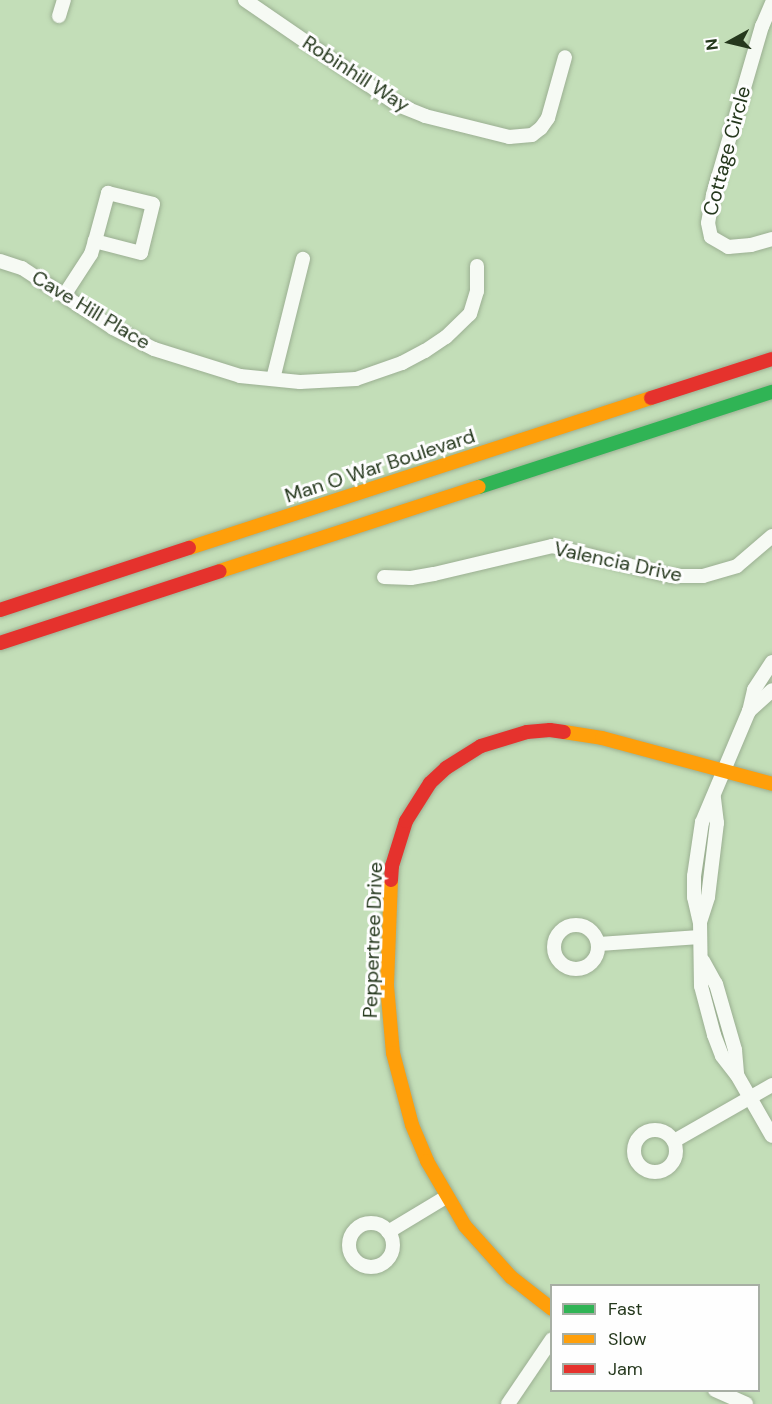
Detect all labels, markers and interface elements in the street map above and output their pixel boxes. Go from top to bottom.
north arrow [700,12,760,72]
street label: Robinhill Way [298,31,414,117]
text: N [700,37,723,52]
street label: Cottage Circle [698,84,756,218]
street label: Cave Hill Place [27,265,155,355]
street label: Man O War Boulevard [282,424,478,508]
street label: Valencia Drive [552,537,684,587]
street label: Peppertree Drive [358,861,388,1019]
legend [550,1284,760,1392]
text: Fast [608,1297,643,1321]
text: Slow [608,1327,647,1351]
text: Jam [608,1357,643,1381]

